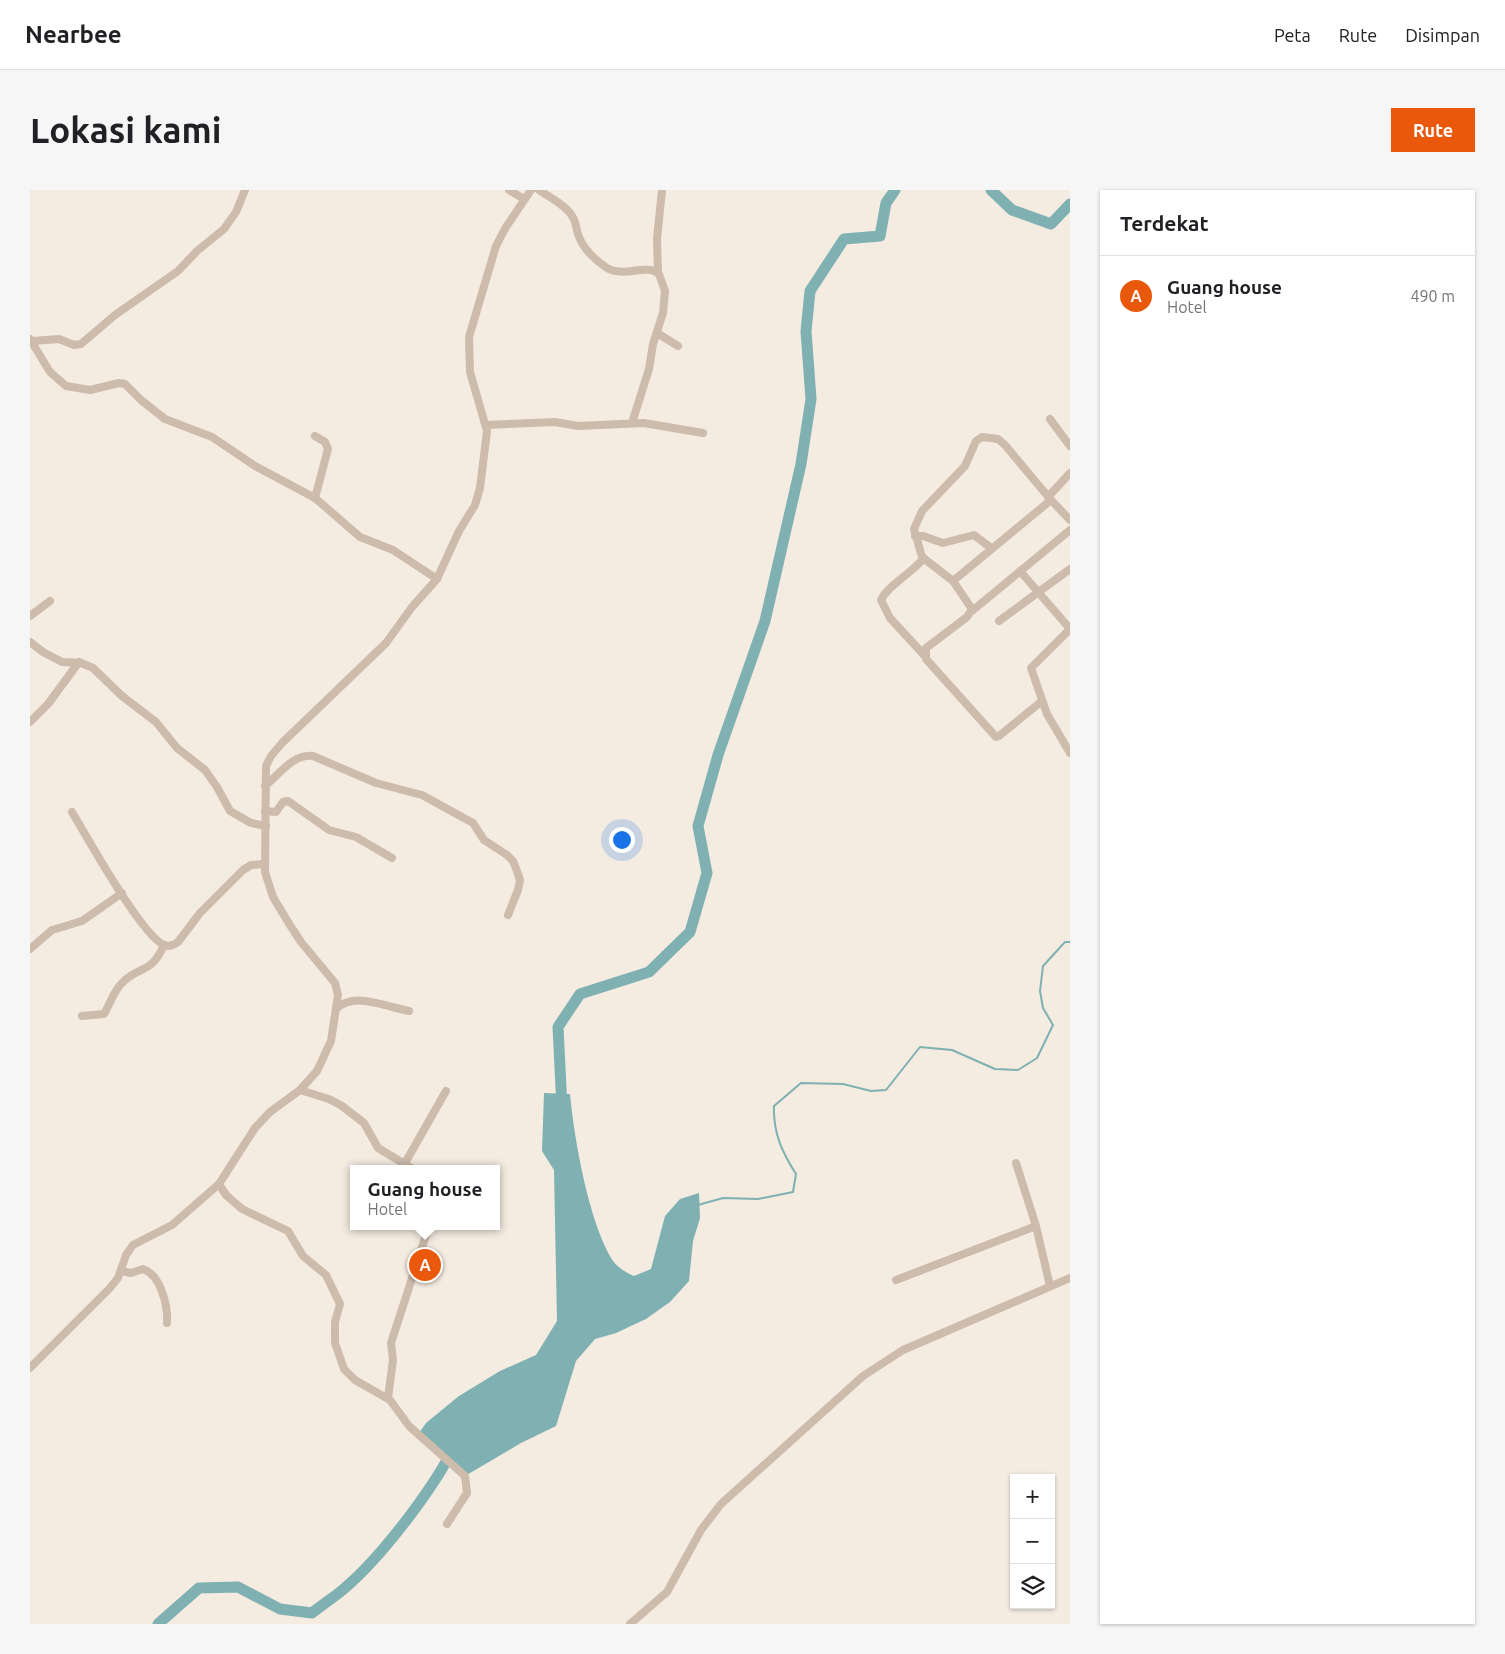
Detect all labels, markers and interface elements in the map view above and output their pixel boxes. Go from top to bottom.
text: Nearbee [25,21,122,48]
text: Peta [1274,25,1311,45]
text: Rute [1339,25,1377,45]
text: Disimpan [1405,25,1480,45]
button: Rute [1391,108,1475,152]
text: Lokasi kami [30,110,222,150]
text: Terdekat [1120,211,1208,235]
text: Guang house [1167,276,1282,298]
text: A [1130,287,1142,305]
text: 490 m [1410,287,1455,305]
text: Hotel [1167,298,1207,316]
your location [609,827,635,853]
popup [350,1165,500,1230]
text: Guang house [368,1178,482,1200]
text: Hotel [368,1200,407,1218]
pin: A [409,1246,441,1284]
map controls [1010,1474,1055,1609]
button: + [1010,1474,1055,1519]
button: − [1010,1519,1055,1564]
button: layers [1010,1564,1055,1609]

